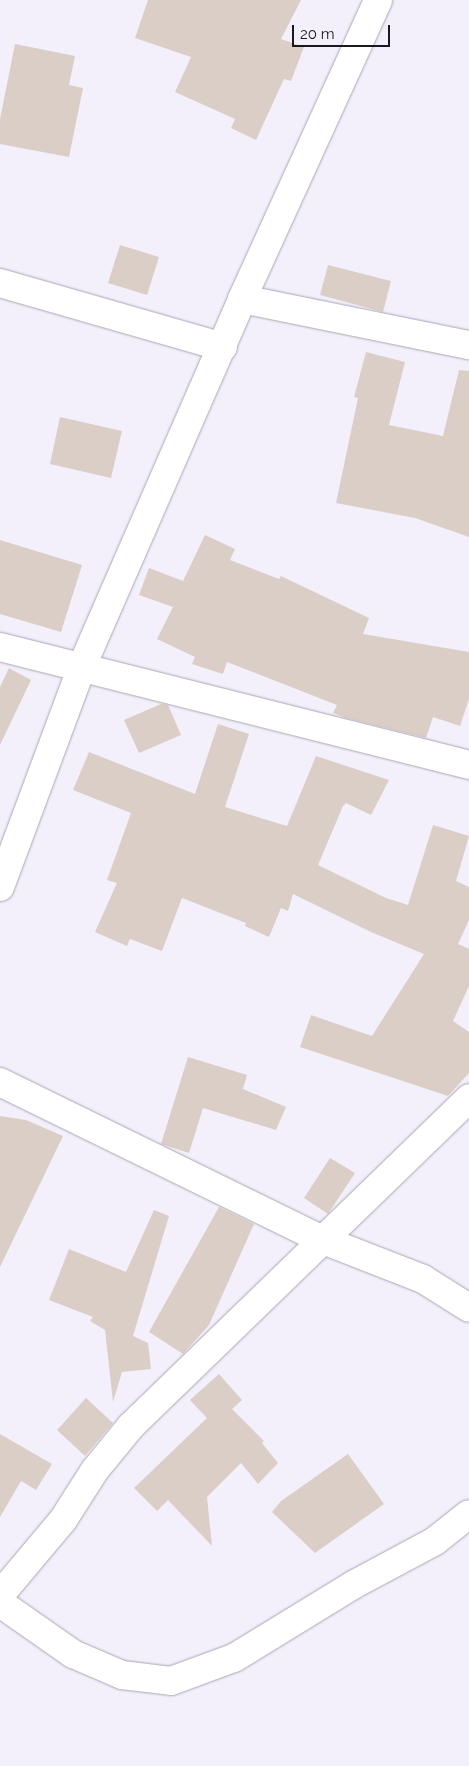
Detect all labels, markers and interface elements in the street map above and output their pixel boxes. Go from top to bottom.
scale bar [294,15,392,47]
text: 20 m [300,25,335,43]

